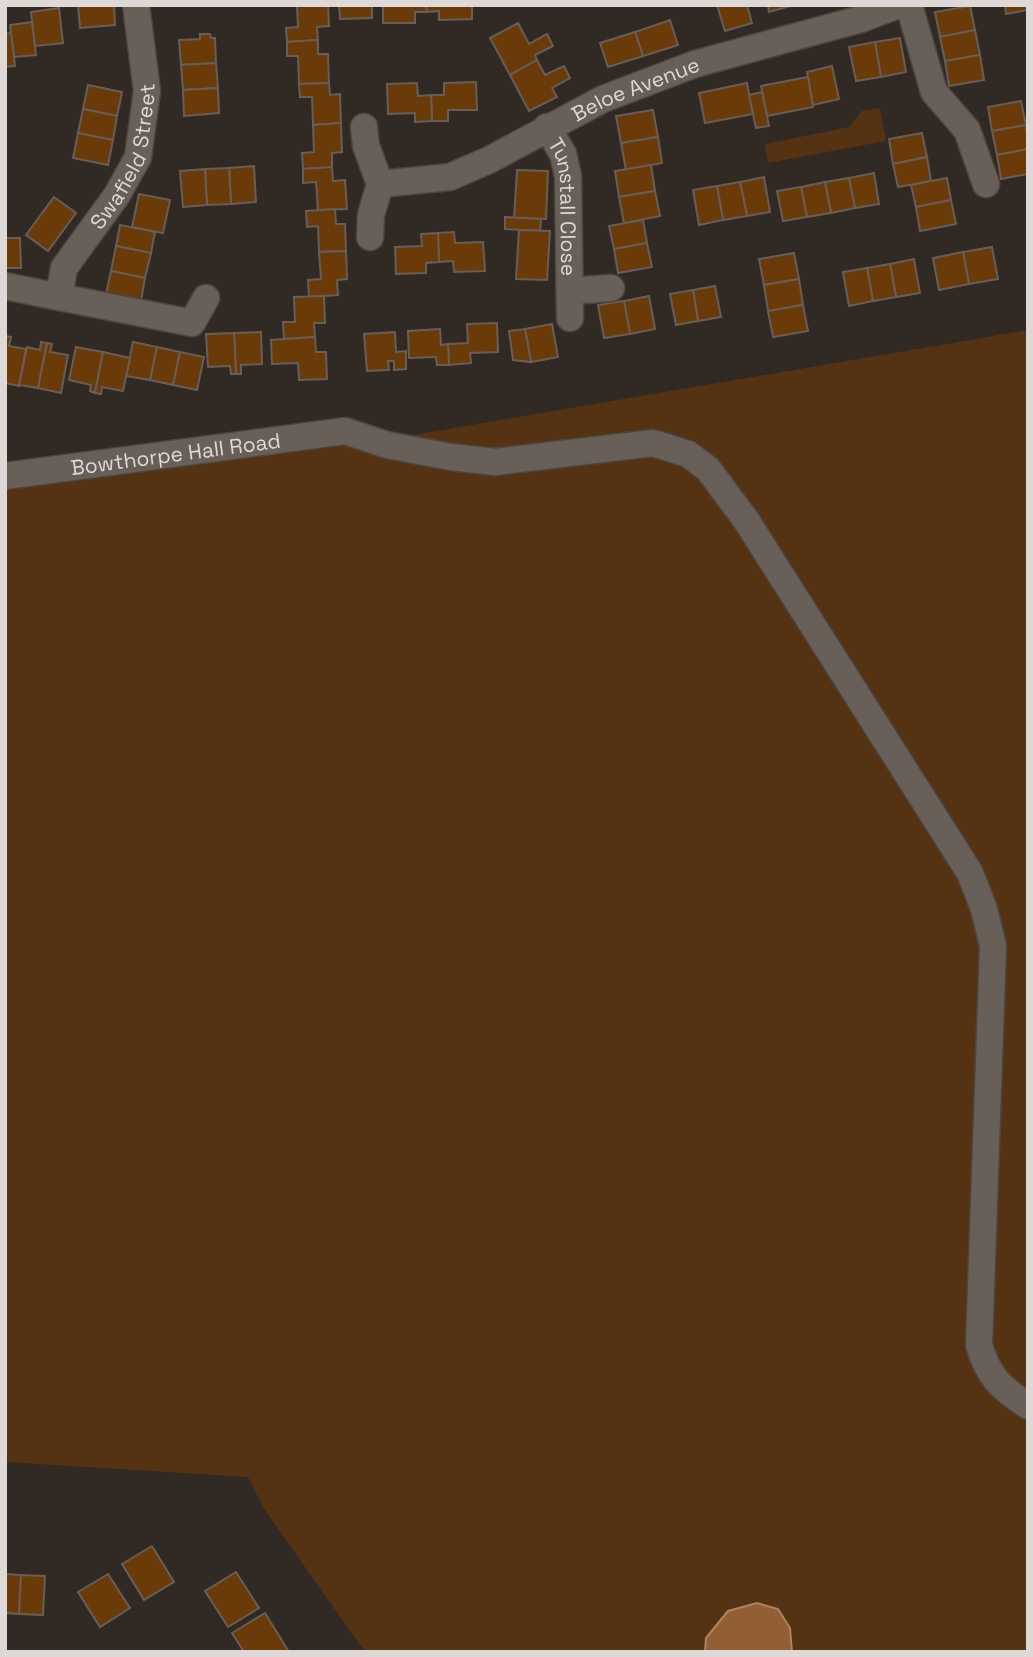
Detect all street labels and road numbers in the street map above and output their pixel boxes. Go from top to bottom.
street label: Beloe Avenue [566,50,703,127]
street label: Swafield Street [83,82,161,234]
street label: Tunstall Close [543,132,583,276]
street label: Bowthorpe Hall Road [69,426,282,481]

